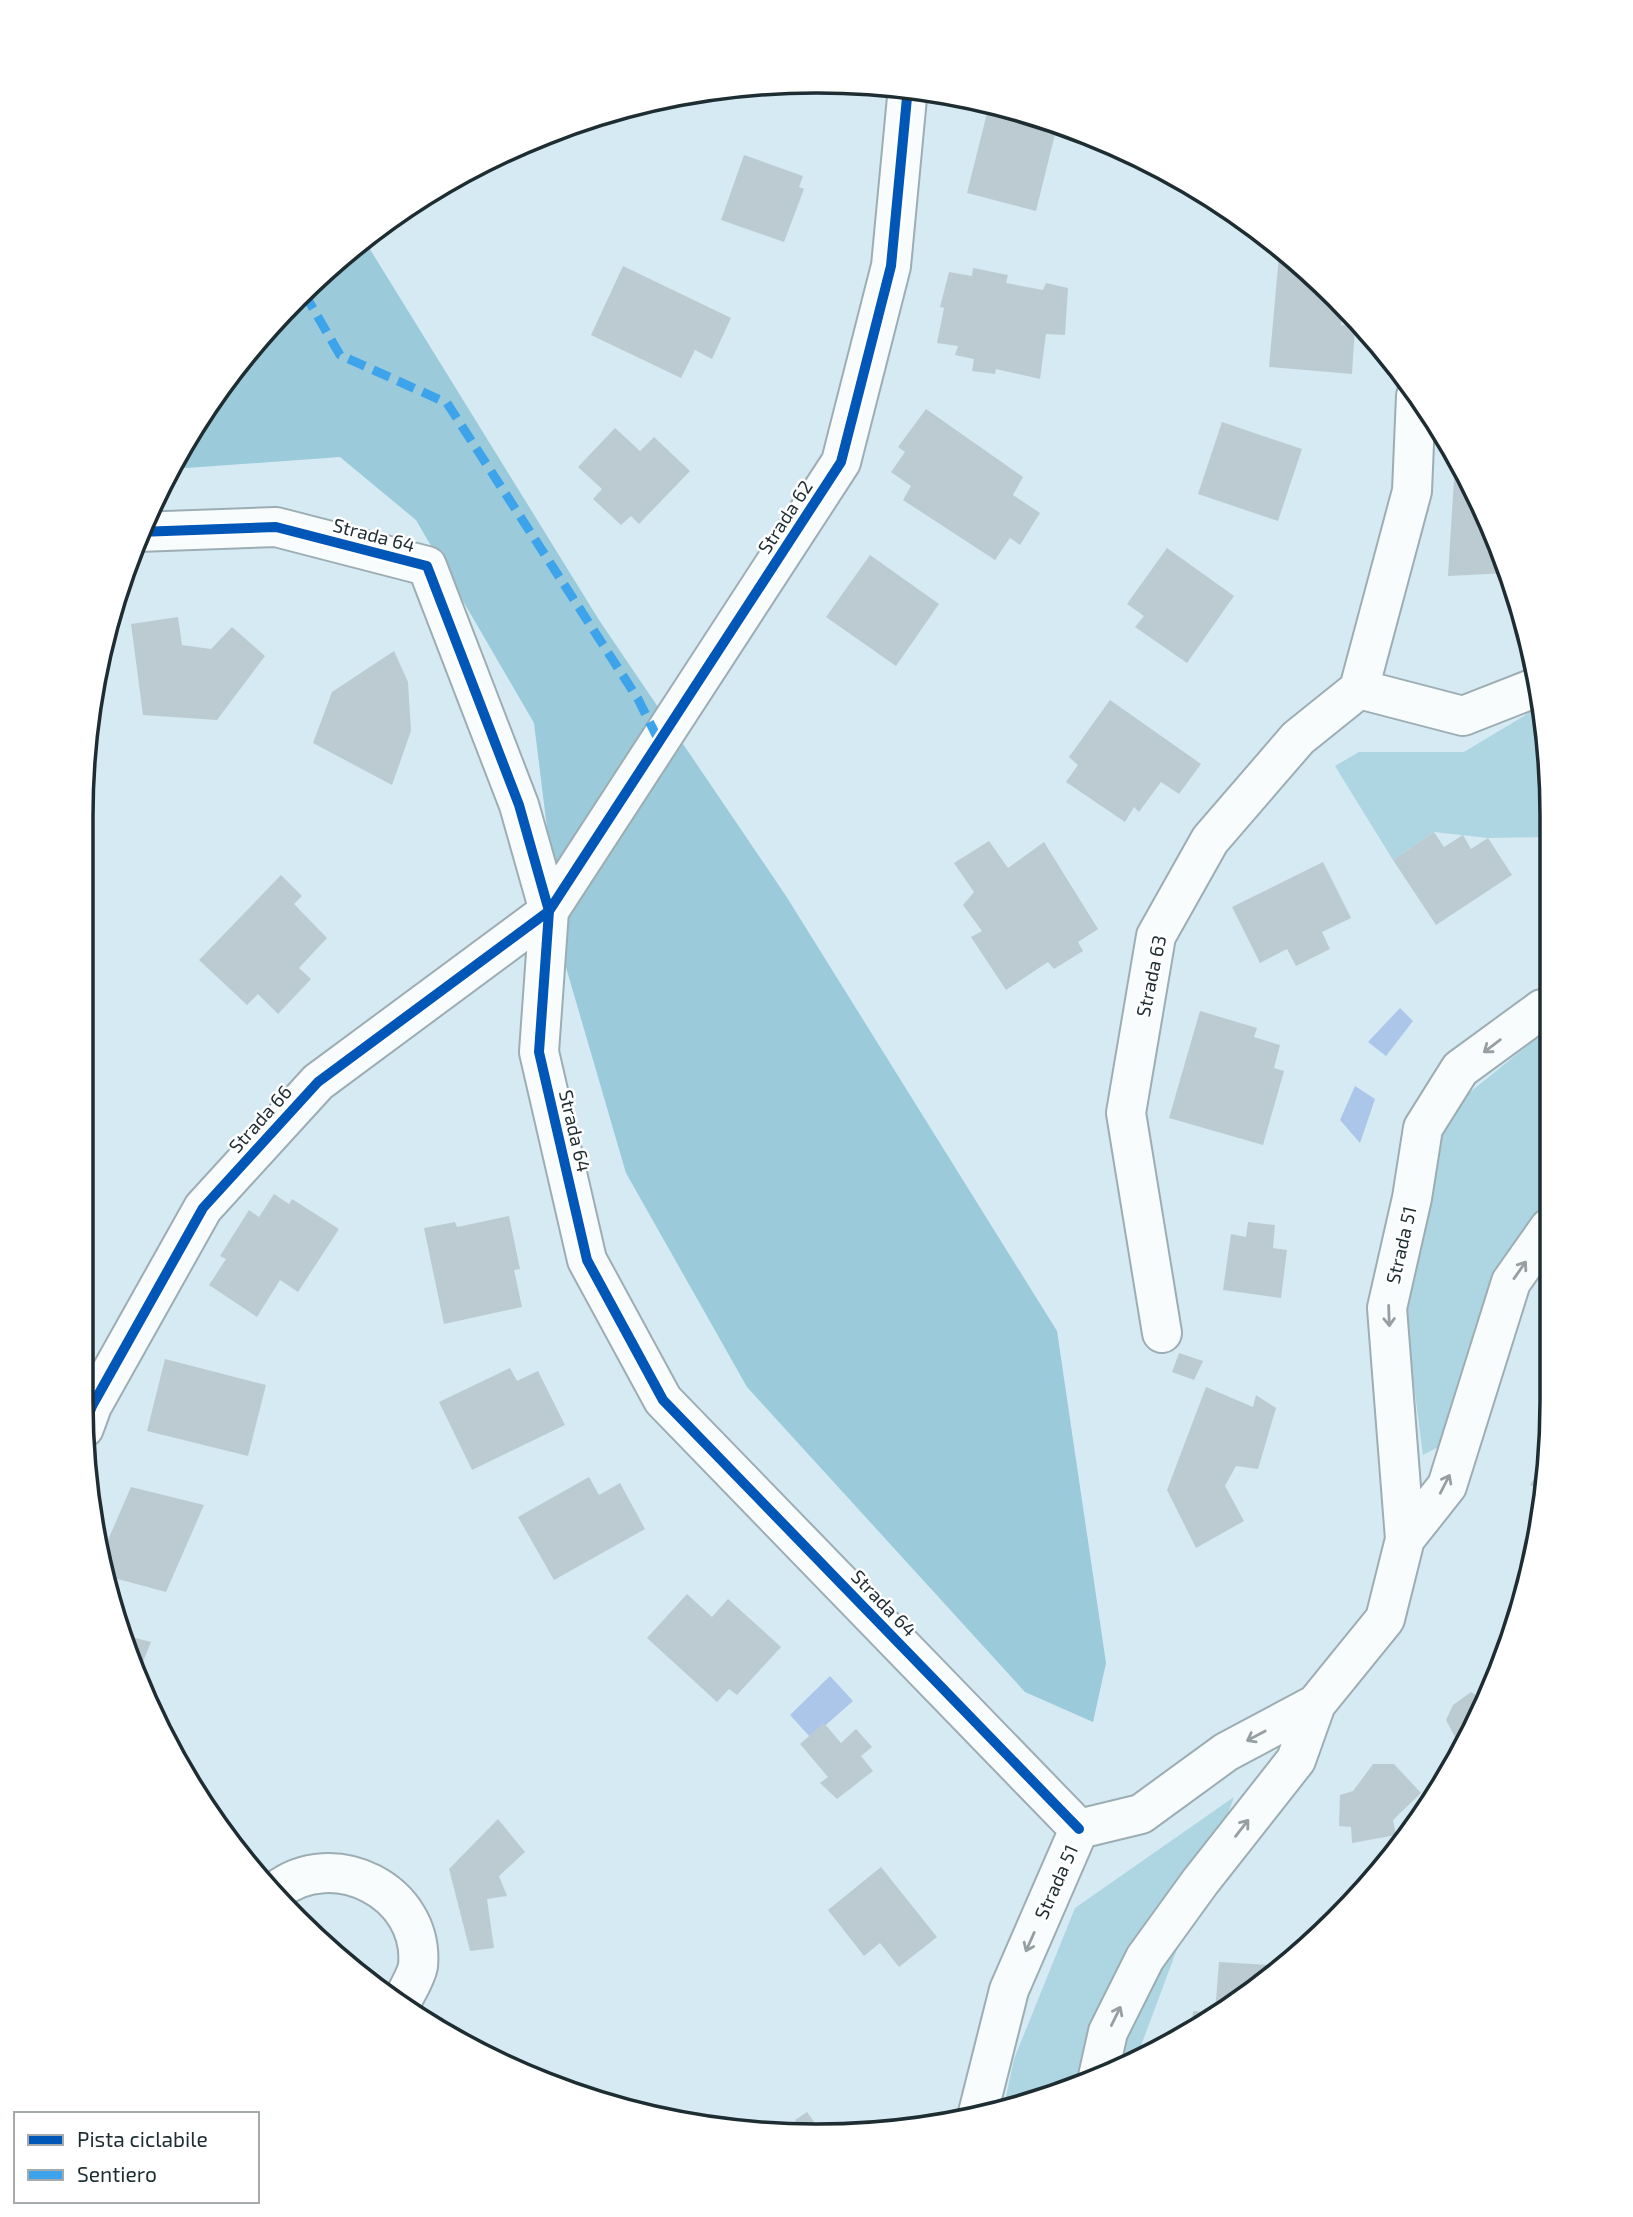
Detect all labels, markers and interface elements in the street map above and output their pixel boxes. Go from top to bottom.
street label: Strada 62 [752,476,817,558]
street label: Strada 64 [331,513,418,556]
street label: Strada 63 [1131,933,1170,1019]
one-way arrow [1483,1038,1502,1053]
street label: Strada 66 [223,1080,296,1157]
street label: Strada 64 [555,1087,596,1174]
street label: Strada 51 [1380,1204,1421,1286]
one-way arrow [1513,1261,1527,1280]
one-way arrow [1382,1305,1395,1328]
one-way arrow [1439,1474,1453,1495]
street label: Strada 64 [847,1564,922,1641]
one-way arrow [1246,1730,1267,1744]
one-way arrow [1235,1819,1250,1837]
street label: Strada 51 [1029,1841,1082,1923]
one-way arrow [1023,1931,1036,1953]
one-way arrow [1110,2006,1124,2027]
legend [14,2112,259,2203]
text: Pista ciclabile [77,2126,208,2151]
text: Sentiero [77,2161,157,2186]

